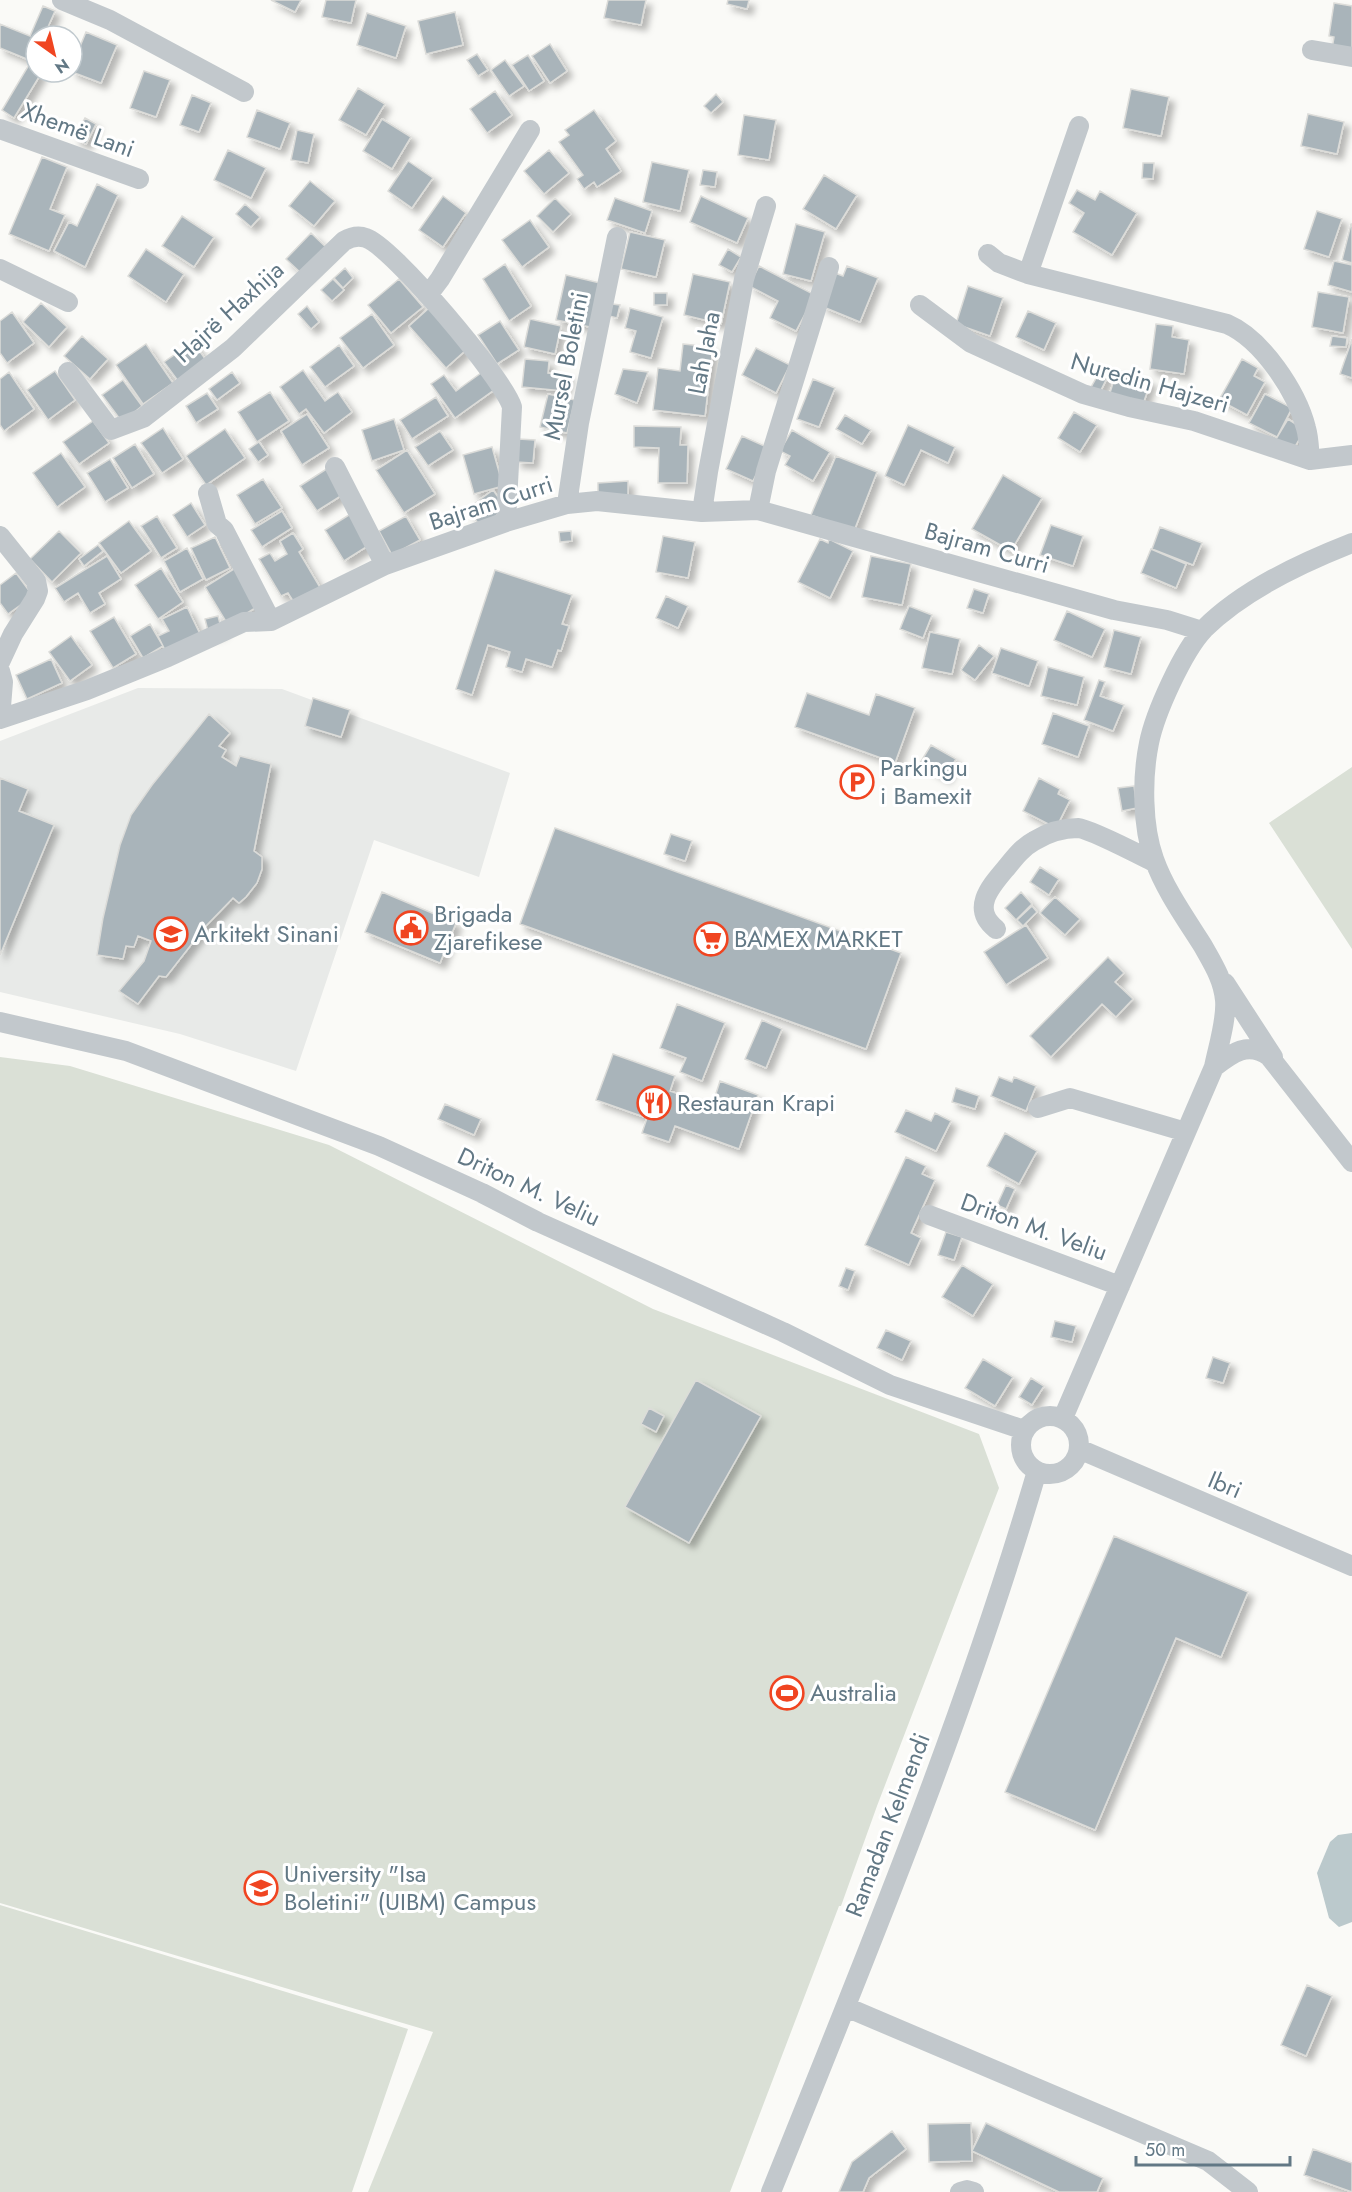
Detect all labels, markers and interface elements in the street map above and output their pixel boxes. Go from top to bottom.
north arrow [24,24,84,84]
text: N [50,53,74,79]
street label: Xhemë Lani [17,93,139,166]
street label: Hajrë Haxhija [166,253,291,371]
street label: Mursel Boletini [534,289,597,443]
street label: Lah Jaha [678,309,729,397]
street label: Nuredin Hajzeri [1067,343,1233,422]
street label: Bajram Curri [424,466,557,539]
street label: Bajram Curri [921,513,1054,582]
place label: Parkingu i Bamexit [880,750,971,813]
parking icon: Parkingu i Bamexit [839,764,875,800]
place label: Brigada Zjarefikese [434,896,543,959]
public building icon: Brigada Zjarefikese [393,910,429,946]
school or university icon: Arkitekt Sinani [153,916,189,952]
place label: Arkitekt Sinani [194,916,339,951]
supermarket icon: BAMEX MARKET [693,921,729,957]
place label: BAMEX MARKET [734,921,903,956]
restaurant icon: Restauran Krapi [636,1085,672,1121]
place label: Restauran Krapi [677,1085,835,1120]
street label: Driton M. Veliu [452,1138,606,1235]
street label: Driton M. Veliu [956,1184,1112,1269]
street label: Ibri [1203,1462,1248,1507]
sports icon: Australia [769,1675,805,1711]
place label: Australia [810,1675,896,1710]
street label: Ramadan Kelmendi [836,1728,939,1922]
place label: University "Isa Boletini" (UIBM) Campus [284,1856,536,1919]
school or university icon: University "Isa Boletini" (UIBM) Campus [243,1870,279,1906]
scale bar [1136,2129,1290,2167]
text: 50 m [1145,2137,1185,2163]

